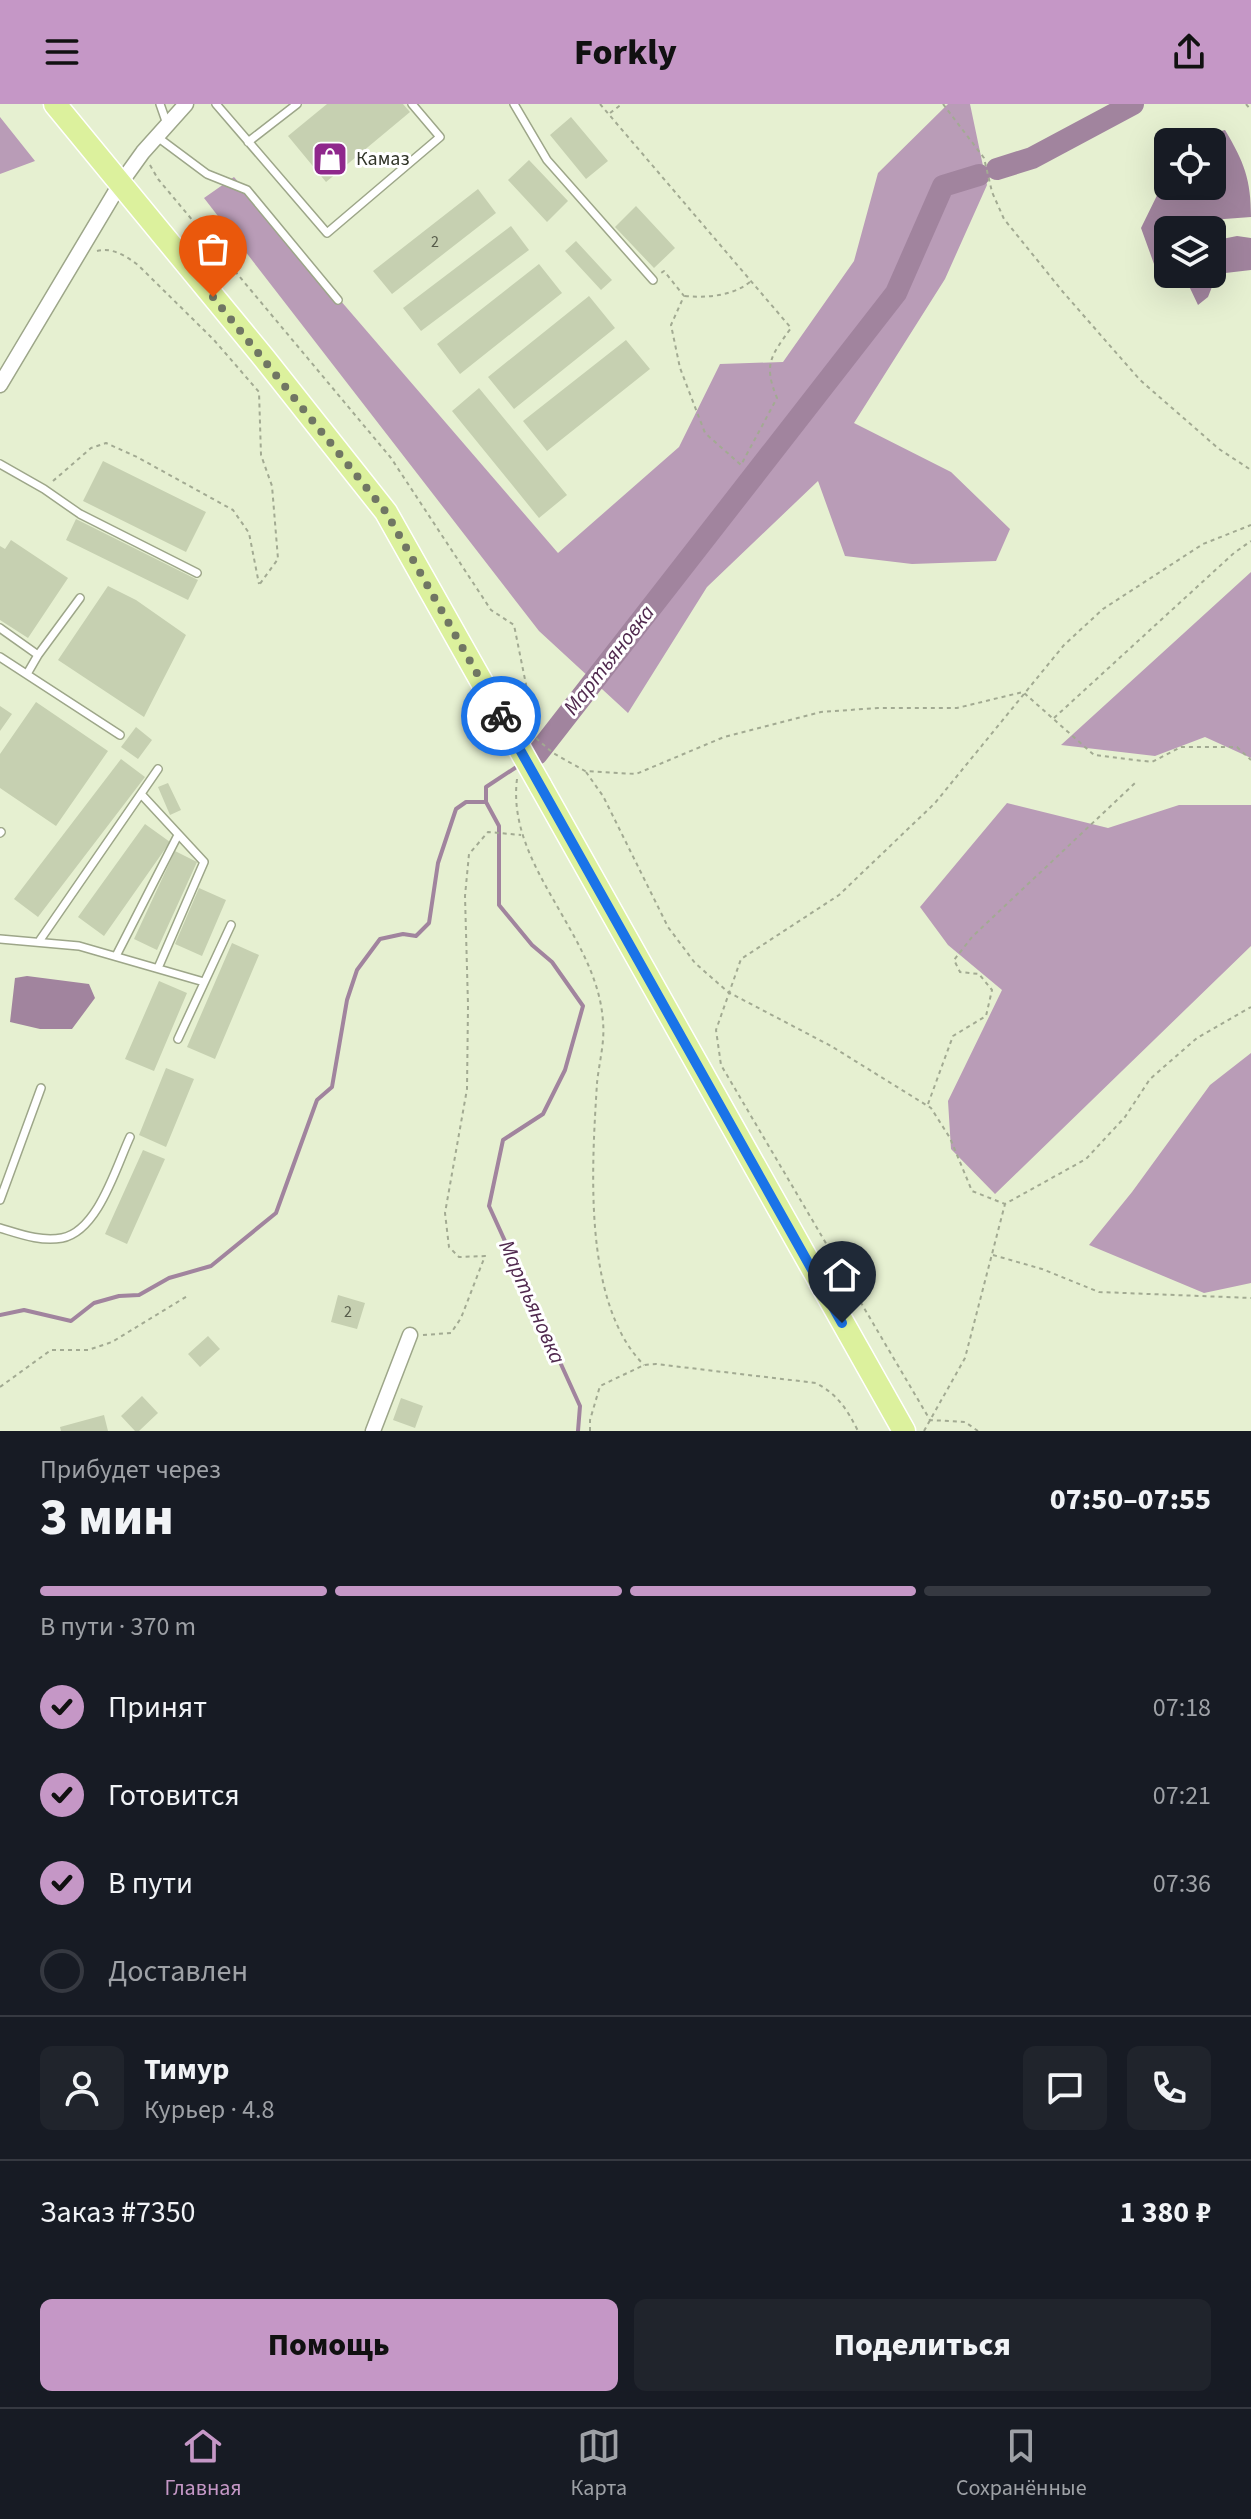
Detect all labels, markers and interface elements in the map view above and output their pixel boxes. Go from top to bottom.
text: Forkly [574,27,677,78]
icon: menu [40,30,84,74]
icon: share [1167,30,1211,74]
map controls [1154,128,1226,288]
button: locate [1154,128,1226,200]
shop icon: Камаз [311,140,349,178]
place label: Камаз [356,145,410,173]
pin [179,215,247,297]
button: layers [1154,216,1226,288]
icon: bag [191,227,235,271]
house number: 2 [431,231,439,253]
water label: Мартьяновка [556,598,663,722]
courier [461,676,541,756]
icon: bike [479,694,523,738]
water label: Мартьяновка [490,1235,574,1369]
pin [808,1241,876,1323]
icon: home [820,1253,864,1297]
house number: 2 [344,1301,352,1323]
text: Прибудет через [40,1451,221,1488]
text: 07:50–07:55 [1050,1478,1211,1521]
text: 3 мин [40,1481,174,1555]
text: В пути · 370 m [40,1608,196,1645]
icon: check [40,1685,84,1729]
text: Принят [108,1686,207,1729]
text: 07:18 [1153,1689,1211,1726]
icon: check [40,1773,84,1817]
text: Готовится [108,1774,240,1817]
text: 07:21 [1153,1777,1211,1814]
icon: check [40,1861,84,1905]
text: В пути [108,1862,193,1905]
text: 07:36 [1153,1865,1211,1902]
text: Доставлен [108,1950,248,1993]
button: person [40,2046,124,2130]
button: chat [1023,2046,1107,2130]
button: phone [1127,2046,1211,2130]
text: Тимур [144,2048,230,2091]
text: Курьер · 4.8 [144,2091,274,2128]
text: Заказ #7350 [40,2191,196,2234]
text: 1 380 ₽ [1120,2191,1211,2234]
button: Помощь [40,2299,618,2391]
button: Поделиться [634,2299,1211,2391]
tab: Главная [164,2424,242,2504]
tab: Карта [571,2424,627,2504]
tab: Сохранённые [956,2424,1087,2504]

